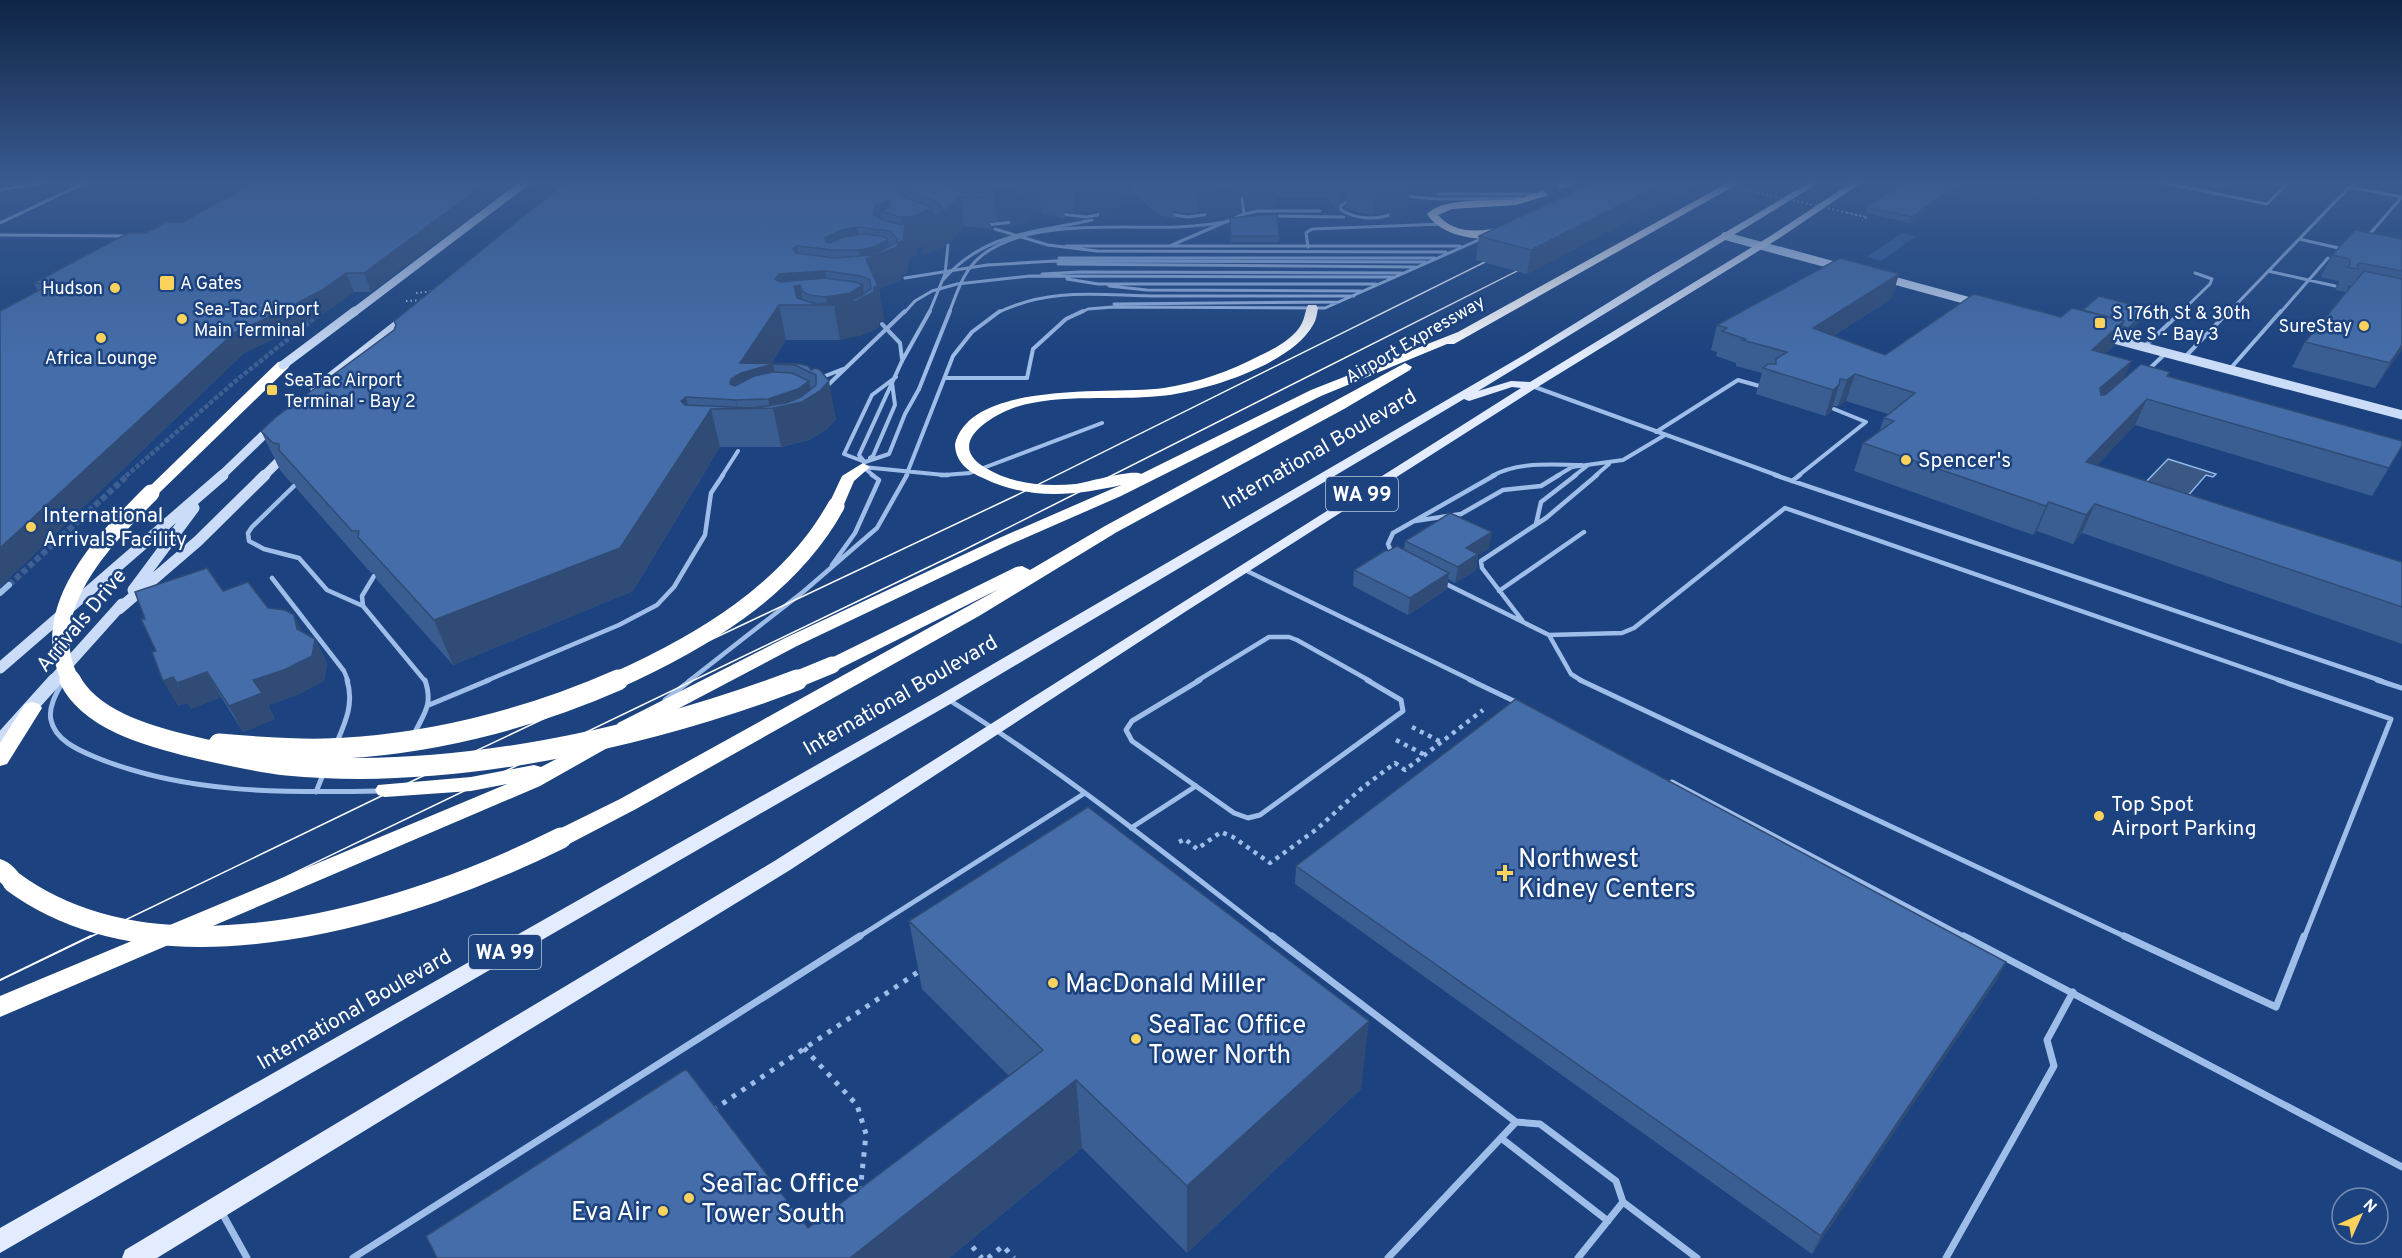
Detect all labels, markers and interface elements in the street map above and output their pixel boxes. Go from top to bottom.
place label: A Gates [180,273,242,296]
marker: A Gates [158,274,176,292]
place label: Hudson [42,278,103,301]
marker: Hudson [108,281,122,295]
street label: Airport Expressway [1342,291,1490,390]
place label: Sea-Tac Airport Main Terminal [194,299,320,343]
place label: S 176th St & 30th Ave S - Bay 3 [2112,303,2251,347]
marker: Sea-Tac Airport Main Terminal [175,312,189,326]
marker: S 176th St & 30th Ave S - Bay 3 [2093,316,2107,330]
place label: SureStay [2279,316,2352,339]
marker: SureStay [2357,319,2371,333]
marker: Africa Lounge [94,331,108,345]
place label: Africa Lounge [45,348,157,371]
place label: SeaTac Airport Terminal - Bay 2 [284,370,416,414]
marker: SeaTac Airport Terminal - Bay 2 [265,383,279,397]
street label: International Boulevard [1218,384,1422,517]
place label: Spencer's [1918,448,2011,475]
marker: Spencer's [1899,453,1913,467]
road number: WA 99 [1326,477,1398,511]
place label: International Arrivals Facility [43,503,187,554]
marker: International Arrivals Facility [24,520,38,534]
street label: Arrivals Drive [31,564,133,678]
street label: International Boulevard [799,630,1003,763]
place label: Top Spot Airport Parking [2111,792,2256,843]
marker: Top Spot Airport Parking [2092,809,2106,823]
place label: Northwest Kidney Centers [1518,844,1696,907]
marker: Northwest Kidney Centers [1496,864,1514,882]
road number: WA 99 [469,935,541,969]
street label: International Boulevard [253,944,457,1077]
place label: MacDonald Miller [1065,969,1266,1002]
marker: MacDonald Miller [1046,976,1060,990]
place label: SeaTac Office Tower North [1148,1010,1306,1073]
marker: SeaTac Office Tower North [1129,1032,1143,1046]
place label: SeaTac Office Tower South [701,1169,859,1232]
north arrow [2330,1186,2390,1246]
marker: SeaTac Office Tower South [682,1191,696,1205]
text: N [2358,1196,2380,1218]
place label: Eva Air [571,1197,651,1230]
marker: Eva Air [656,1204,670,1218]

